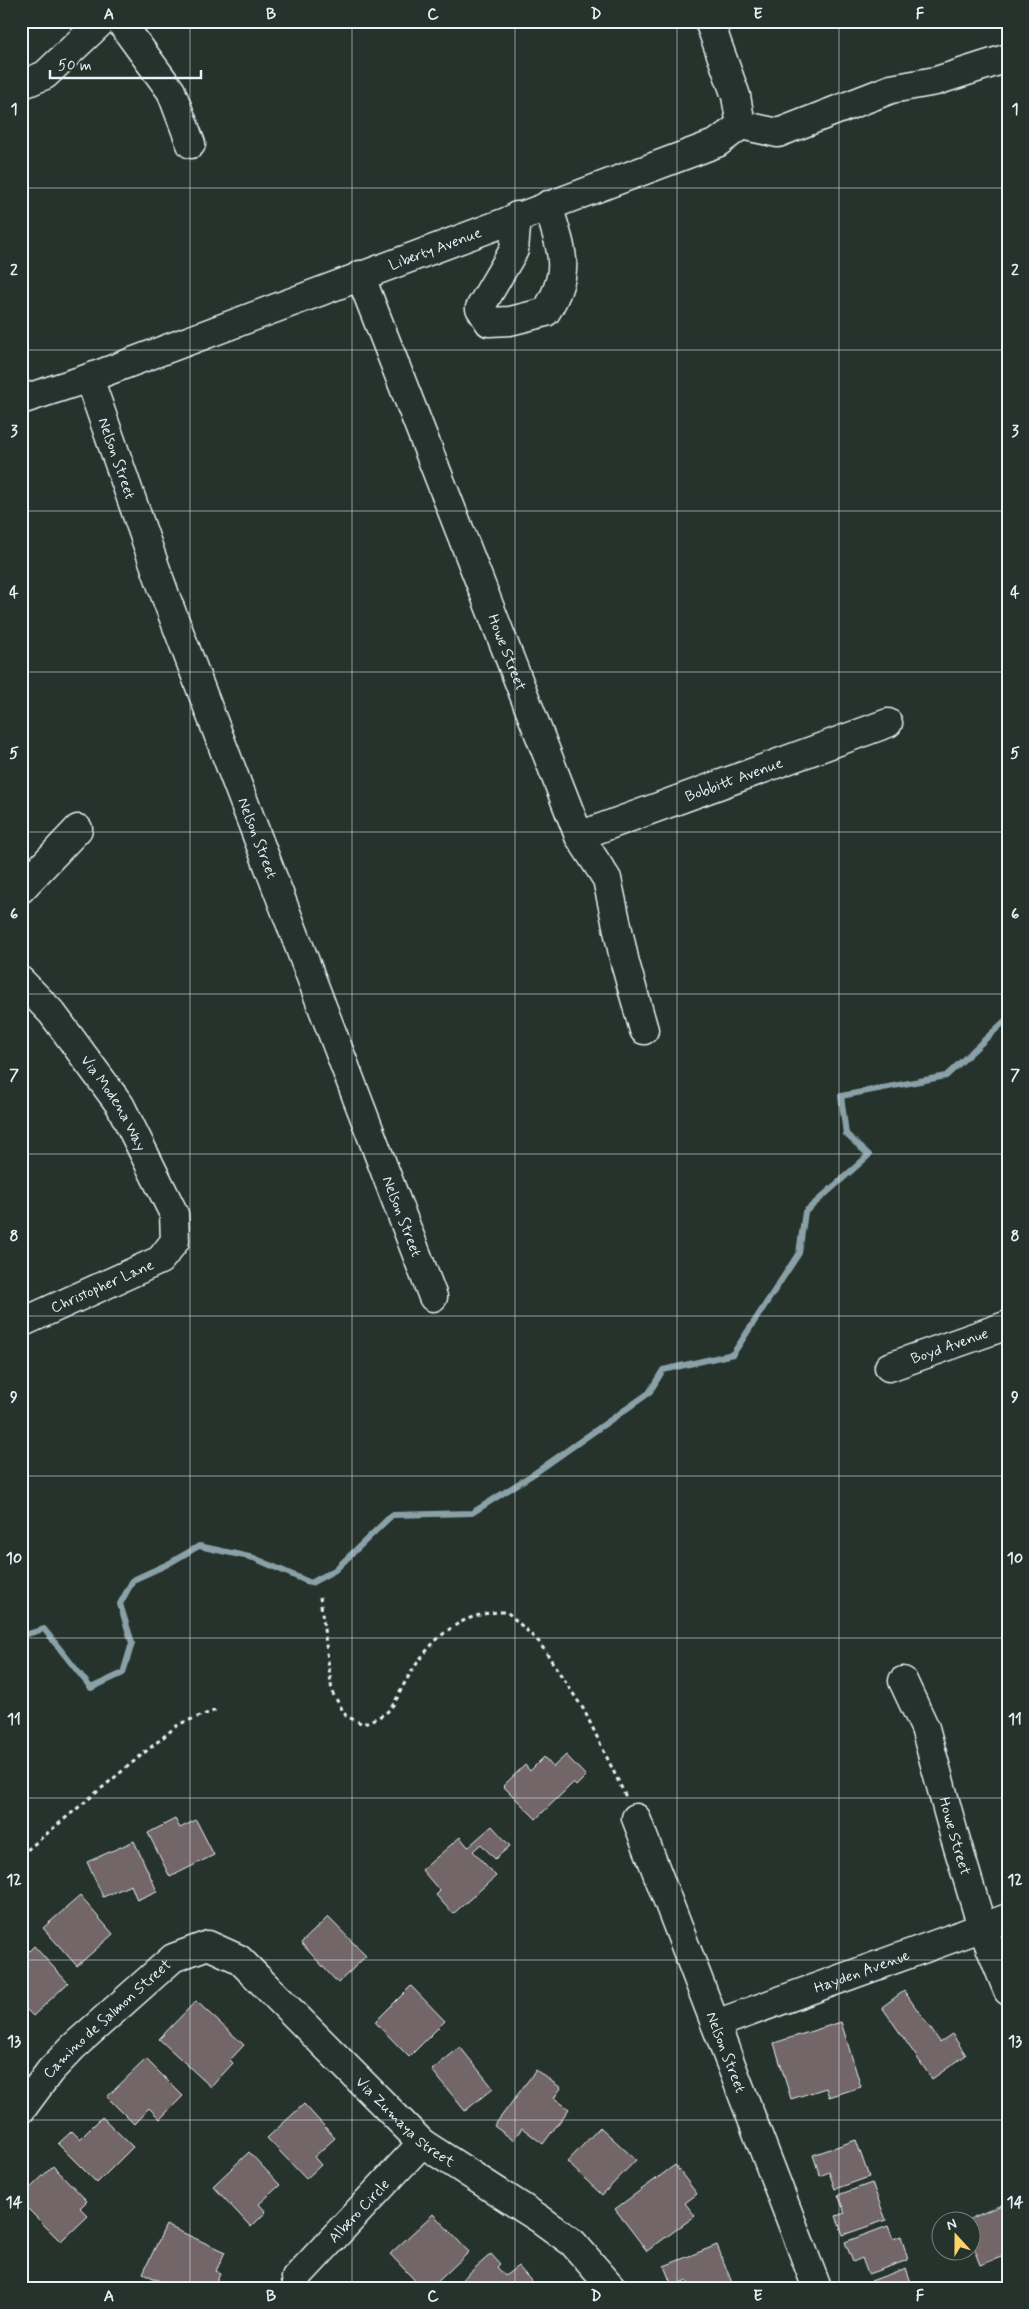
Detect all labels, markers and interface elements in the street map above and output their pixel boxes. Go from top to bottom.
text: A [104,4,114,25]
text: B [266,4,276,25]
text: C [427,4,439,25]
text: D [590,4,602,25]
text: E [753,4,763,25]
text: F [916,4,925,25]
scale bar [50,48,201,80]
text: 50 m [58,56,92,76]
text: 1 [10,99,18,120]
text: 1 [1011,99,1019,120]
street label: Liberty Avenue [386,223,484,276]
text: 2 [10,260,18,281]
text: 2 [1011,260,1019,281]
street label: Nelson Street [93,415,140,502]
text: 3 [10,421,18,442]
text: 3 [1011,421,1019,442]
text: 4 [9,582,19,603]
text: 4 [1010,582,1020,603]
street label: Howe Street [482,611,530,694]
text: 5 [9,743,19,764]
text: 5 [1010,743,1020,764]
street label: Bobbitt Avenue [683,753,786,807]
street label: Nelson Street [232,795,281,882]
text: 6 [10,904,18,925]
text: 6 [1011,904,1019,925]
street label: Via Modena Way [75,1051,150,1155]
text: 7 [9,1065,19,1086]
text: 7 [1010,1065,1020,1086]
street label: Nelson Street [377,1173,426,1260]
text: 8 [9,1226,19,1247]
text: 8 [1010,1226,1020,1247]
street label: Christopher Lane [48,1255,157,1319]
street label: Boyd Avenue [908,1324,991,1369]
text: 9 [10,1387,18,1408]
text: 9 [1011,1387,1019,1408]
text: 10 [6,1548,22,1569]
text: 10 [1007,1548,1023,1569]
text: 11 [7,1709,21,1730]
text: 11 [1008,1709,1022,1730]
street label: Howe Street [933,1795,975,1878]
text: 12 [6,1870,22,1891]
text: 12 [1007,1870,1023,1891]
street label: Hayden Avenue [812,1946,913,1999]
street label: Camino de Salmon Street [39,1955,176,2083]
street label: Nelson Street [701,2009,750,2096]
text: 13 [7,2031,21,2052]
text: 13 [1008,2031,1022,2052]
street label: Via Zumaya Street [350,2073,458,2173]
street label: Albero Circle [324,2175,395,2248]
text: 14 [6,2192,23,2213]
text: 14 [1007,2192,1024,2213]
north arrow [932,2212,982,2262]
text: N [944,2215,959,2235]
text: A [104,2286,114,2307]
text: B [266,2286,276,2307]
text: C [427,2286,439,2307]
text: D [590,2286,602,2307]
text: E [753,2286,763,2307]
text: F [916,2286,925,2307]

